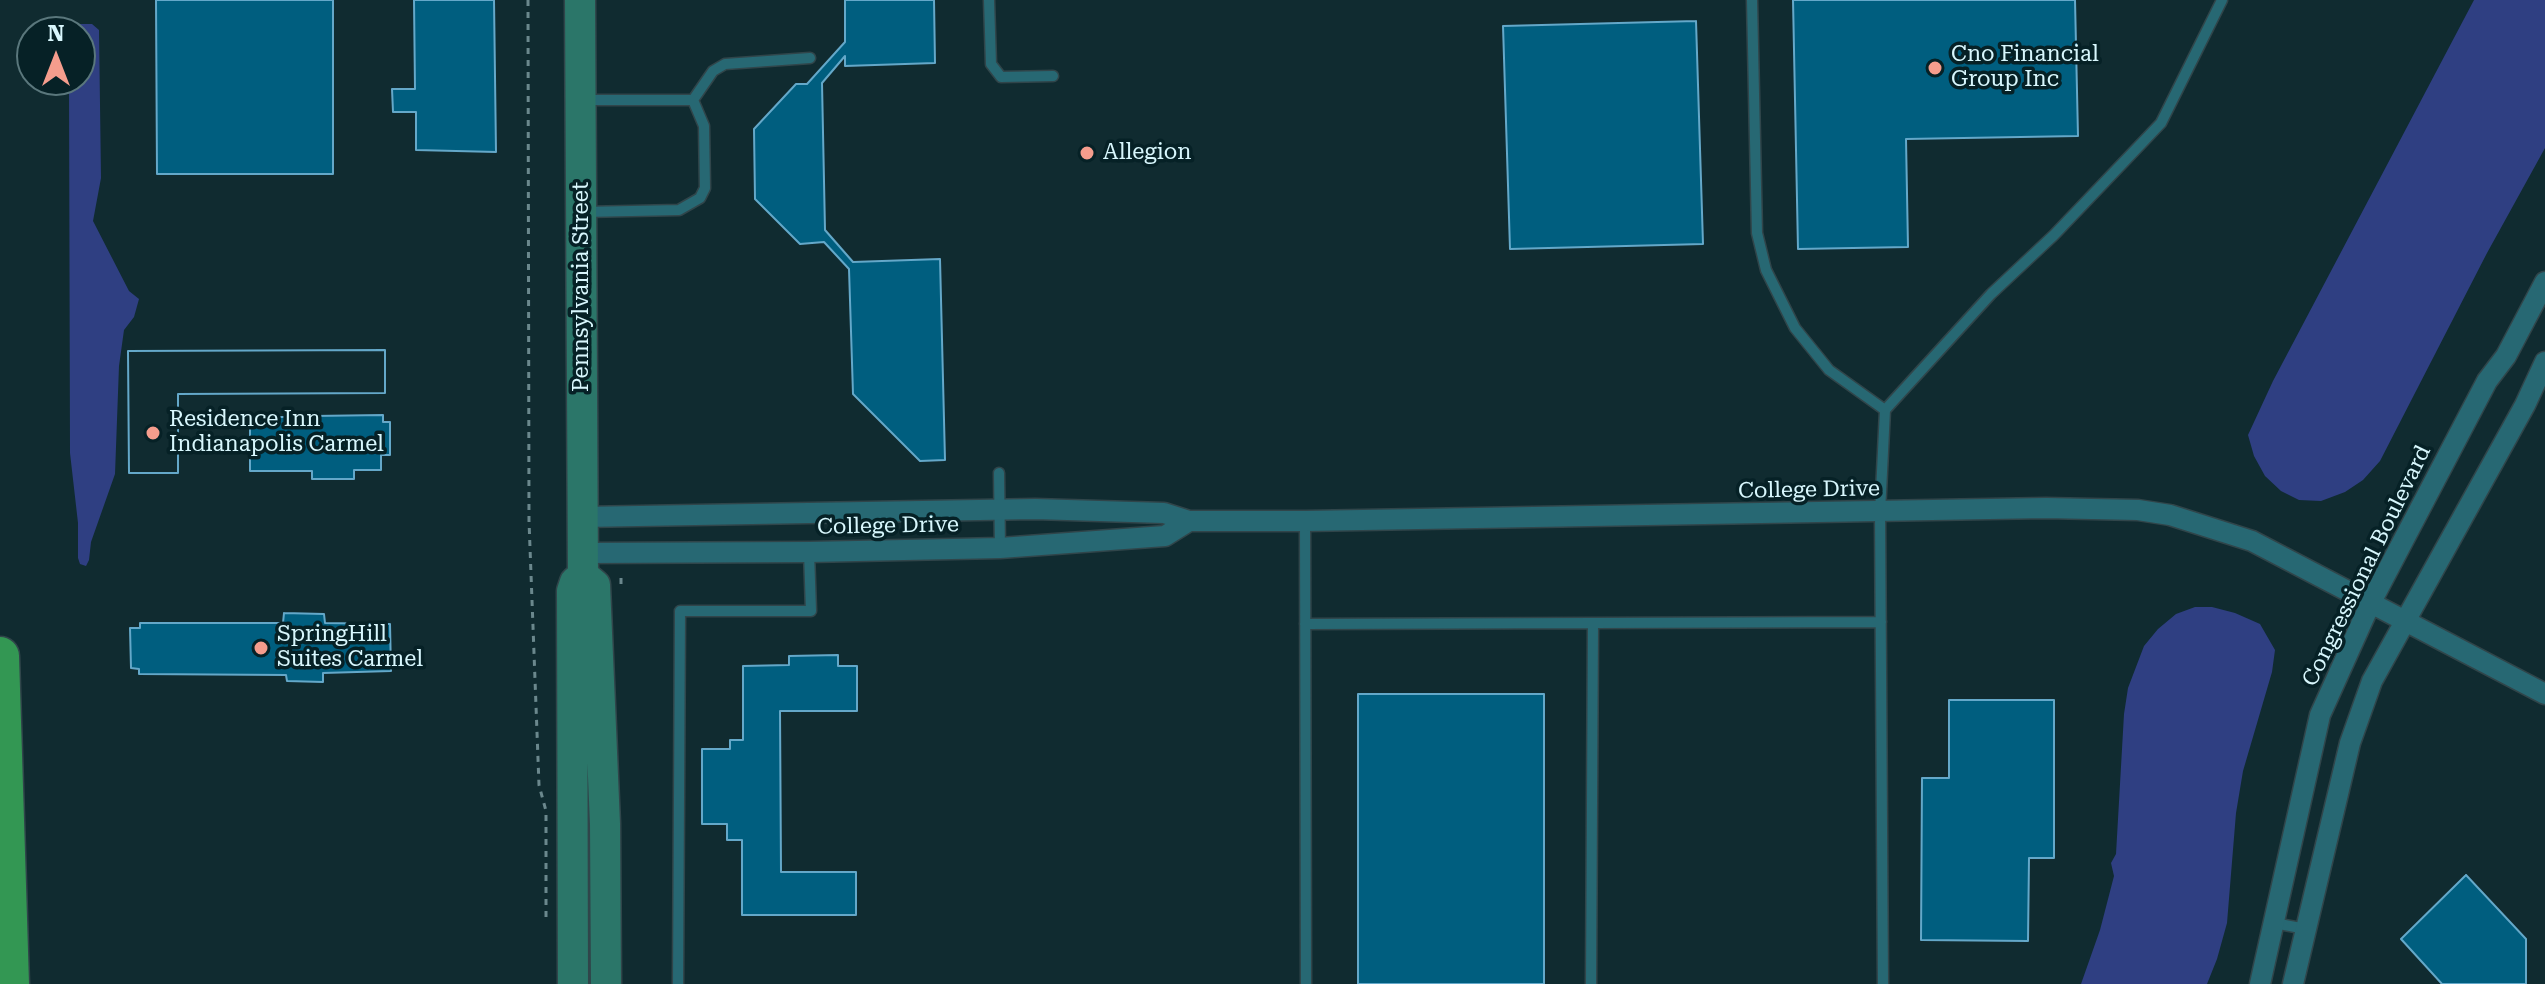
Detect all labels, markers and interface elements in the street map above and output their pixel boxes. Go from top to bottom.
north arrow [16,16,96,96]
text: N [48,21,64,46]
place label: Cno Financial Group Inc [1951,42,2099,94]
marker: Cno Financial Group Inc [1926,59,1944,77]
place label: Allegion [1103,140,1191,166]
marker: Allegion [1078,144,1096,162]
street label: Pennsylvania Street [569,182,595,392]
place label: Residence Inn Indianapolis Carmel [169,407,384,458]
marker: Residence Inn Indianapolis Carmel [144,424,162,442]
street label: Congressional Boulevard [2297,441,2437,691]
street label: College Drive [1738,476,1880,504]
street label: College Drive [817,512,959,540]
place label: SpringHill Suites Carmel [277,622,423,674]
marker: SpringHill Suites Carmel [252,639,270,657]

